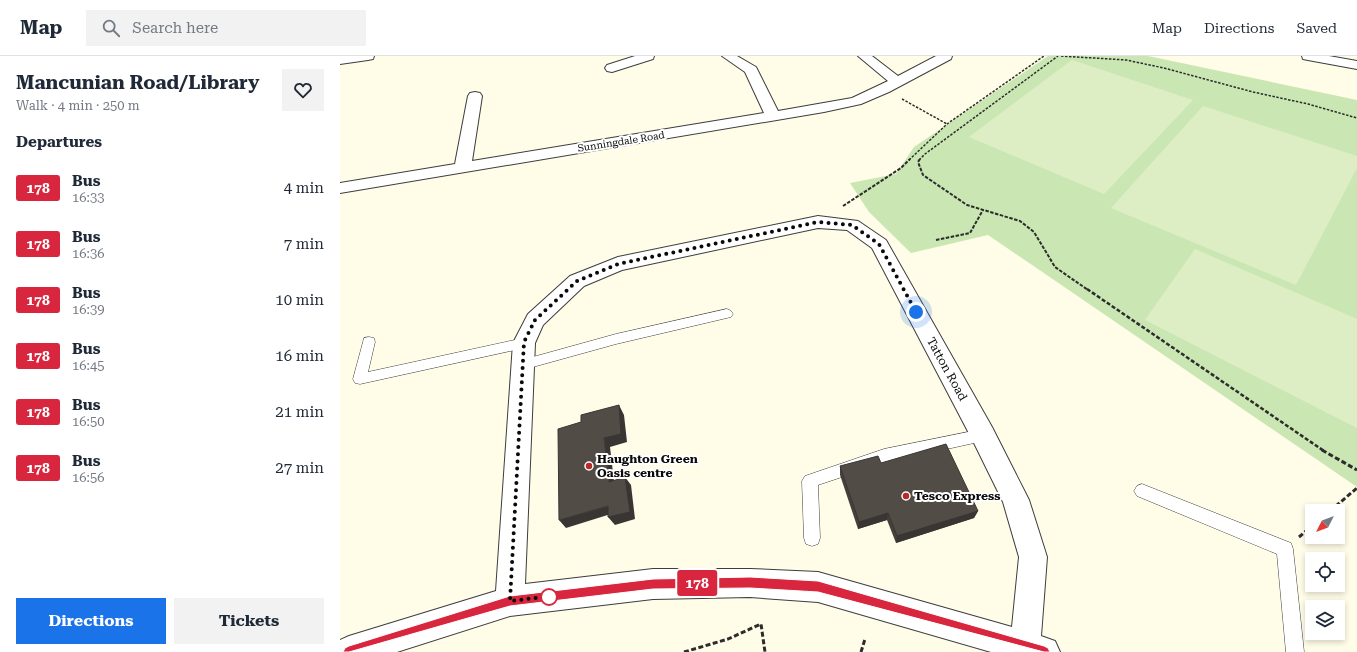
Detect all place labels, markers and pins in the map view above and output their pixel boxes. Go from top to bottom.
place label: Haughton Green Oasis centre [597,452,698,480]
marker: Haughton Green Oasis centre [584,461,594,471]
place label: Tesco Express [914,489,1001,503]
marker: Tesco Express [901,491,911,501]
unlabelled marker [540,588,558,606]

